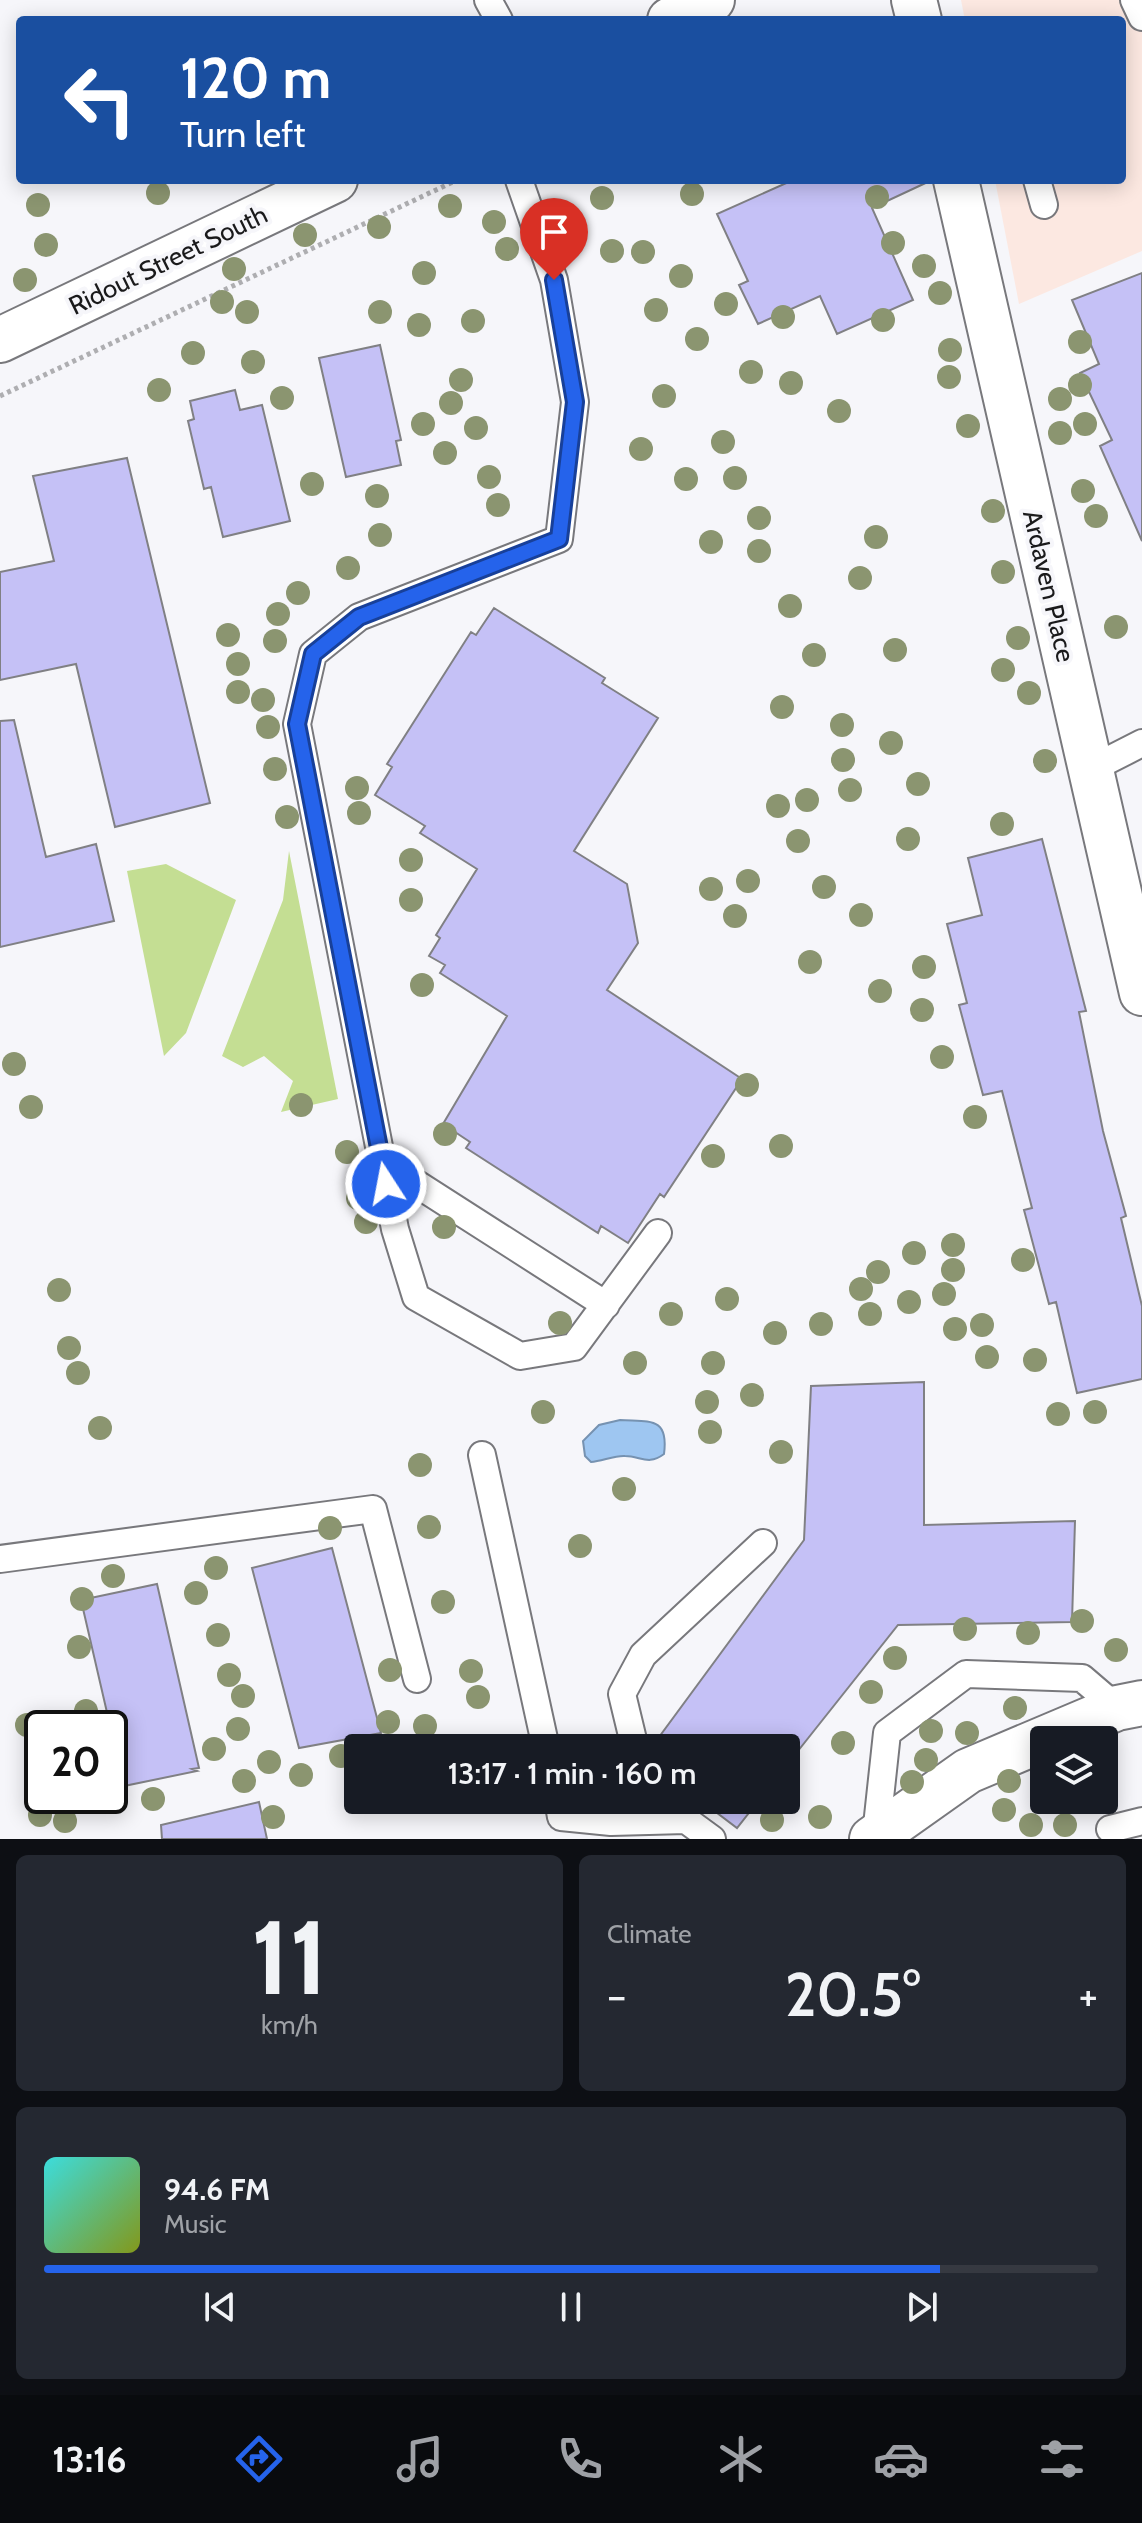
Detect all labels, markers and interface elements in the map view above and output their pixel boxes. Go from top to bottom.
text: 120 m [180,44,331,112]
icon: left [48,48,152,152]
text: Turn left [180,112,305,156]
street label: Ridout Street South [64,198,272,322]
pin [520,198,588,280]
icon: arrive [532,210,576,254]
street label: Ardaven Place [1016,507,1082,665]
position arrow [344,1142,428,1226]
speed limit sign: 20 [24,1710,128,1814]
map controls [1030,1726,1118,1814]
button: layers [1030,1726,1118,1814]
text: 13:17 · 1 min · 160 m [448,1755,696,1792]
text: 11 [251,1894,328,2020]
text: Climate [607,1918,692,1950]
text: 20.5° [785,1958,920,2031]
text: − [607,1969,626,2022]
text: + [1079,1969,1098,2022]
text: km/h [261,2009,318,2041]
text: 94.6 FM [164,2171,270,2208]
text: Music [164,2208,227,2240]
icon: previous [198,2285,242,2329]
icon: pause [549,2285,593,2329]
icon: next [900,2285,944,2329]
icon: directions [231,2431,287,2487]
icon: music [392,2431,448,2487]
icon: phone [552,2431,608,2487]
icon: climate [713,2431,769,2487]
icon: car [873,2431,929,2487]
icon: filters [1034,2431,1090,2487]
text: 13:16 [52,2437,126,2481]

